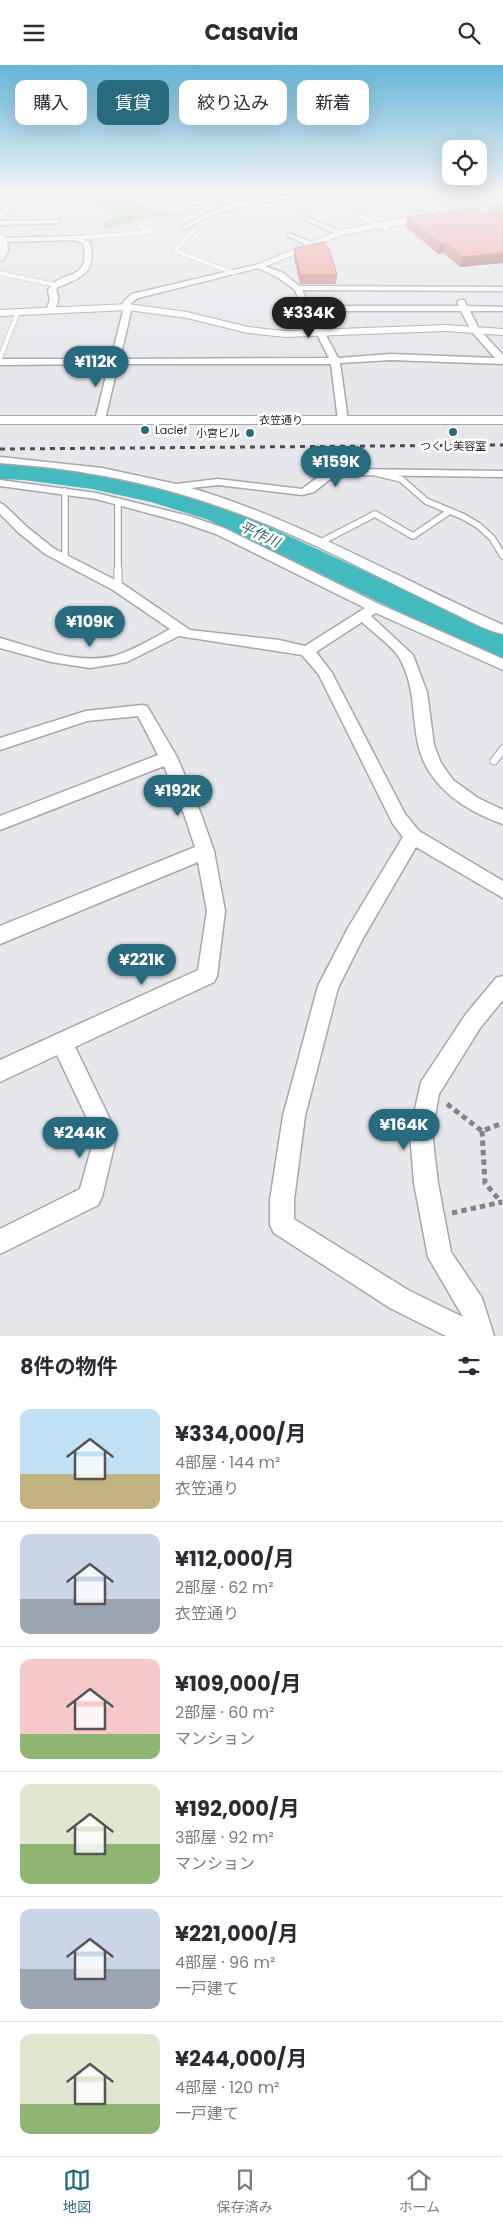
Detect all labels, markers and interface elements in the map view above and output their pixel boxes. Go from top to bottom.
text: Casavia [204,17,299,48]
icon: menu [20,19,48,47]
icon: search [455,19,483,47]
chip: 購入 [15,80,87,125]
chip: 賃貸 [97,80,169,125]
chip: 絞り込み [179,80,287,125]
chip: 新着 [297,80,369,125]
map controls [442,140,487,185]
button: locate [442,140,487,185]
pin: ¥334K [274,297,344,339]
text: ¥334K [283,301,335,324]
pin: ¥112K [61,345,131,388]
text: ¥112K [74,350,118,373]
street label: 衣笠通り [259,412,303,428]
place label: Laclef [155,422,187,438]
marker: Laclef [139,424,151,436]
place label: 小宮ビル [196,425,240,441]
marker: つくし美容室 [447,426,459,438]
marker: 小宮ビル [244,427,256,439]
place label: つくし美容室 [420,438,486,454]
pin: ¥159K [301,445,371,488]
text: ¥159K [312,450,360,473]
water label: 平作川 [237,516,285,553]
pin: ¥109K [55,605,125,648]
text: ¥109K [66,610,114,633]
pin: ¥192K [143,775,213,817]
text: ¥192K [155,779,201,802]
pin: ¥221K [107,943,177,986]
text: ¥221K [119,948,165,971]
pin: ¥164K [369,1109,439,1151]
text: ¥164K [380,1113,428,1136]
pin: ¥244K [45,1117,115,1159]
text: ¥244K [54,1121,106,1144]
text: 8件の物件 [20,1352,118,1381]
icon: filters [455,1352,483,1380]
text: ¥334,000/月 [175,1419,306,1448]
icon: home [60,1429,120,1489]
text: 4部屋 · 144 m² [175,1451,280,1474]
text: 衣笠通り [175,1477,239,1500]
text: ¥112,000/月 [175,1544,295,1573]
icon: home [60,1554,120,1614]
text: 2部屋 · 62 m² [175,1576,274,1599]
text: 衣笠通り [175,1602,239,1625]
text: ¥109,000/月 [175,1669,301,1698]
icon: home [60,1679,120,1739]
text: 2部屋 · 60 m² [175,1701,274,1724]
text: マンション [175,1727,255,1750]
text: ¥192,000/月 [175,1794,300,1823]
icon: home [60,1804,120,1864]
text: 3部屋 · 92 m² [175,1826,274,1849]
text: マンション [175,1852,255,1875]
text: ¥221,000/月 [175,1919,299,1948]
icon: home [60,1929,120,1989]
text: 4部屋 · 96 m² [175,1951,275,1974]
text: 一戸建て [175,1977,239,2000]
text: ¥244,000/月 [175,2044,307,2073]
icon: home [60,2054,120,2114]
text: 4部屋 · 120 m² [175,2076,279,2099]
text: 一戸建て [175,2102,239,2125]
tab: 地図 [63,2166,91,2218]
tab: 保存済み [217,2166,273,2218]
tab: ホーム [398,2166,440,2218]

